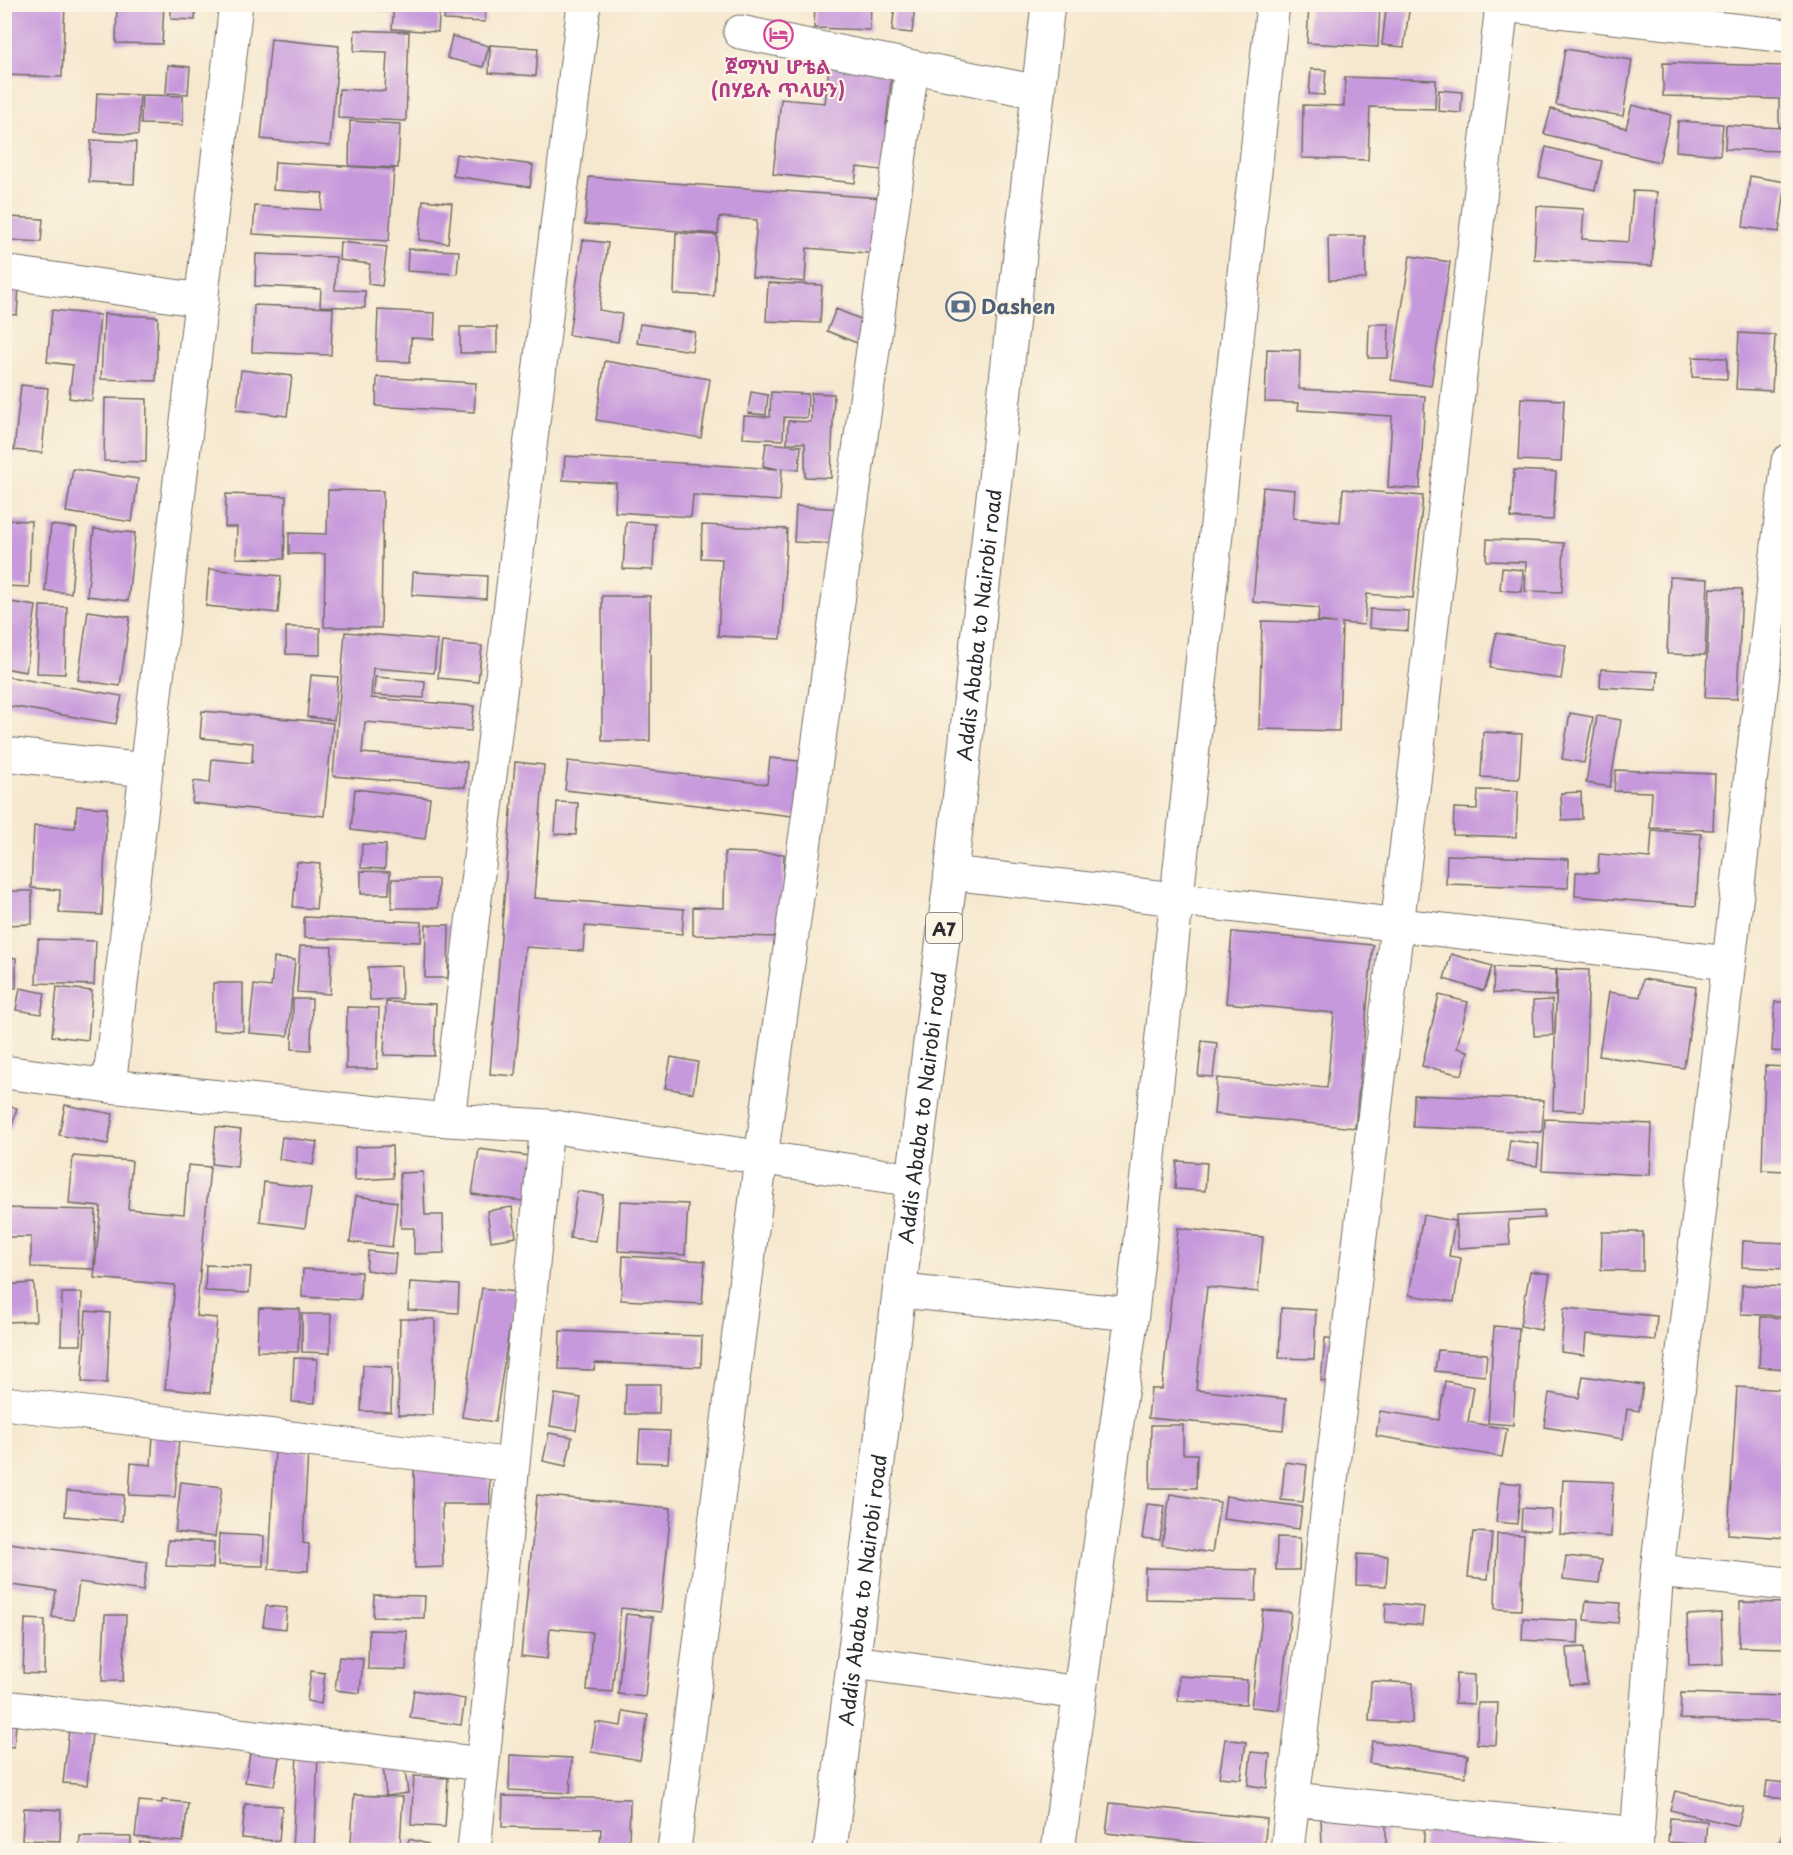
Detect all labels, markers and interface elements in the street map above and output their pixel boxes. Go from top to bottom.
hotel icon: ጀማነህ ሆቴል (በሃይሉ ጥላሁን) [762,19,794,51]
place label: ጀማነህ ሆቴል (በሃይሉ ጥላሁን) [711,51,845,104]
bank icon: Dashen [944,290,976,322]
place label: Dashen [981,291,1055,321]
street label: Addis Ababa to Nairobi road [949,487,1009,763]
road number: A7 [926,913,962,943]
street label: Addis Ababa to Nairobi road [890,970,954,1245]
street label: Addis Ababa to Nairobi road [831,1452,894,1728]

